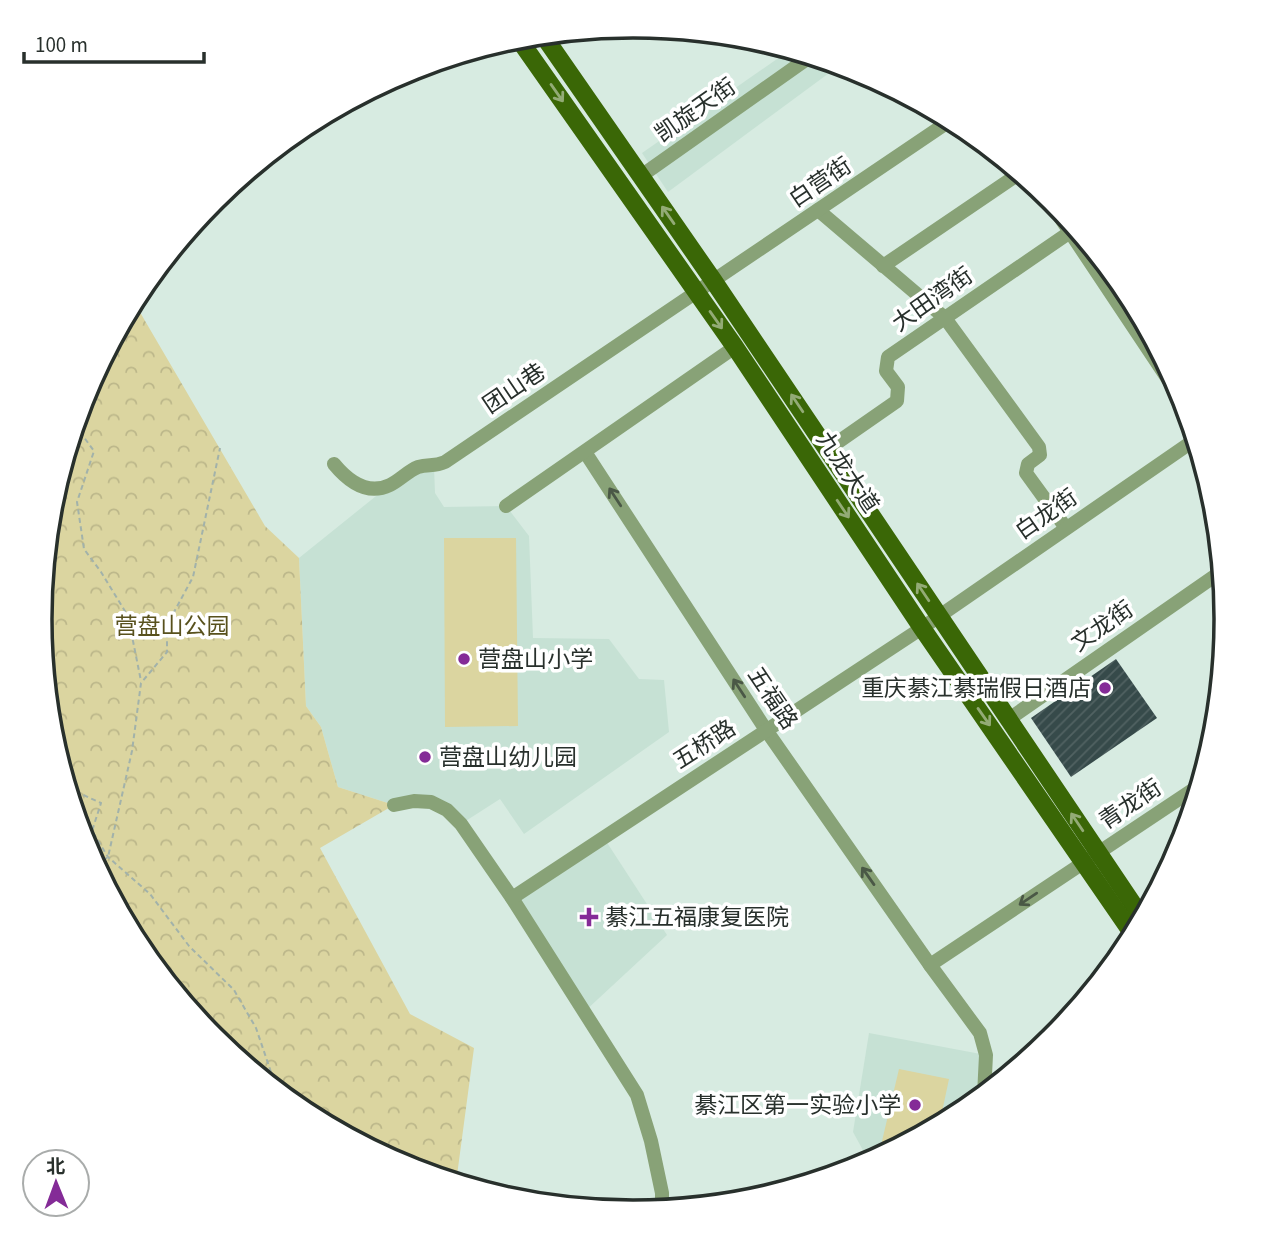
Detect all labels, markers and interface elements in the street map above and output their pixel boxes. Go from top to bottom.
scale bar [24,21,205,65]
text: 100 m [35,30,88,60]
street label: 凯旋天街 [648,71,742,150]
one-way arrow [550,83,564,102]
street label: 白营街 [782,149,858,215]
one-way arrow [661,206,675,225]
street label: 大田湾街 [885,260,979,339]
one-way arrow [709,310,723,329]
street label: 团山巷 [476,355,552,421]
one-way arrow [789,394,804,413]
street label: 九龙大道 [808,425,887,520]
street label: 白龙街 [1009,481,1084,548]
one-way arrow [608,488,622,508]
one-way arrow [836,498,850,518]
one-way arrow [916,583,930,602]
street label: 文龙街 [1065,593,1140,660]
park label: 营盘山公园 [115,610,230,643]
place label: 营盘山小学 [478,643,593,676]
marker: 营盘山小学 [456,651,472,667]
street label: 五福路 [740,660,806,736]
place label: 重庆綦江綦瑞假日酒店 [861,672,1091,705]
one-way arrow [732,679,746,698]
marker: 重庆綦江綦瑞假日酒店 [1097,680,1113,696]
one-way arrow [977,707,991,726]
street label: 五桥路 [666,712,742,777]
place label: 营盘山幼儿园 [439,741,577,774]
marker: 营盘山幼儿园 [417,749,433,765]
street label: 青龙街 [1092,771,1168,837]
one-way arrow [1070,812,1084,832]
one-way arrow [861,867,875,886]
one-way arrow [1019,892,1038,906]
place label: 綦江五福康复医院 [605,901,789,934]
marker: 綦江五福康复医院 [579,907,599,927]
place label: 綦江区第一实验小学 [694,1089,901,1122]
marker: 綦江区第一实验小学 [907,1097,923,1113]
north arrow [21,1148,91,1218]
text: 北 [46,1154,65,1181]

